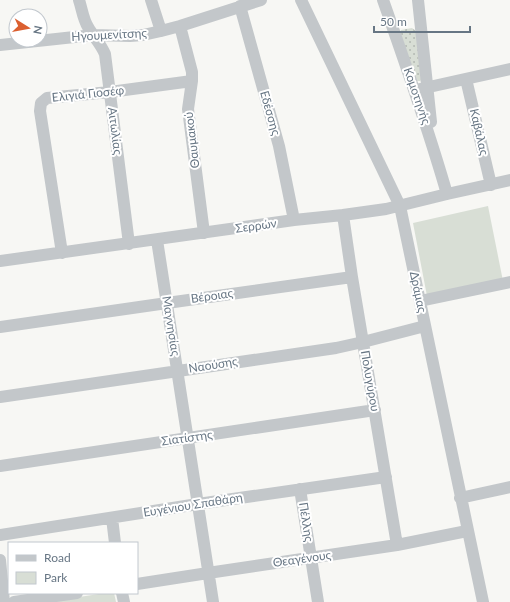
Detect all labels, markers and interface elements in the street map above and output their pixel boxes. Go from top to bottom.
north arrow [8,8,48,48]
scale bar [374,8,470,34]
text: 50 m [380,14,407,29]
text: N [31,25,45,35]
street label: Ηγουμενίτσης [71,25,148,44]
street label: Κομοτηνής [401,65,434,127]
street label: Ελιγιά Γιοσέφ [51,82,125,105]
street label: Εδέσσης [257,89,284,137]
street label: Αιτωλίας [105,106,126,156]
street label: Καβάλας [467,107,492,157]
street label: Θαυμακού [181,111,202,169]
street label: Σερρών [234,215,277,236]
street label: Δράμας [407,270,430,314]
street label: Βέροιας [190,285,234,306]
street label: Μαγνησίας [159,295,184,357]
street label: Πολυγύρου [358,349,383,413]
street label: Ναούσης [187,353,239,376]
street label: Σιατίστης [160,426,214,449]
street label: Ευγένιου Σπαθάρη [142,489,244,520]
street label: Πέλλης [296,501,317,543]
legend [8,542,138,594]
street label: Θεαγένους [272,547,332,570]
text: Road [44,550,71,565]
text: Park [44,570,68,585]

